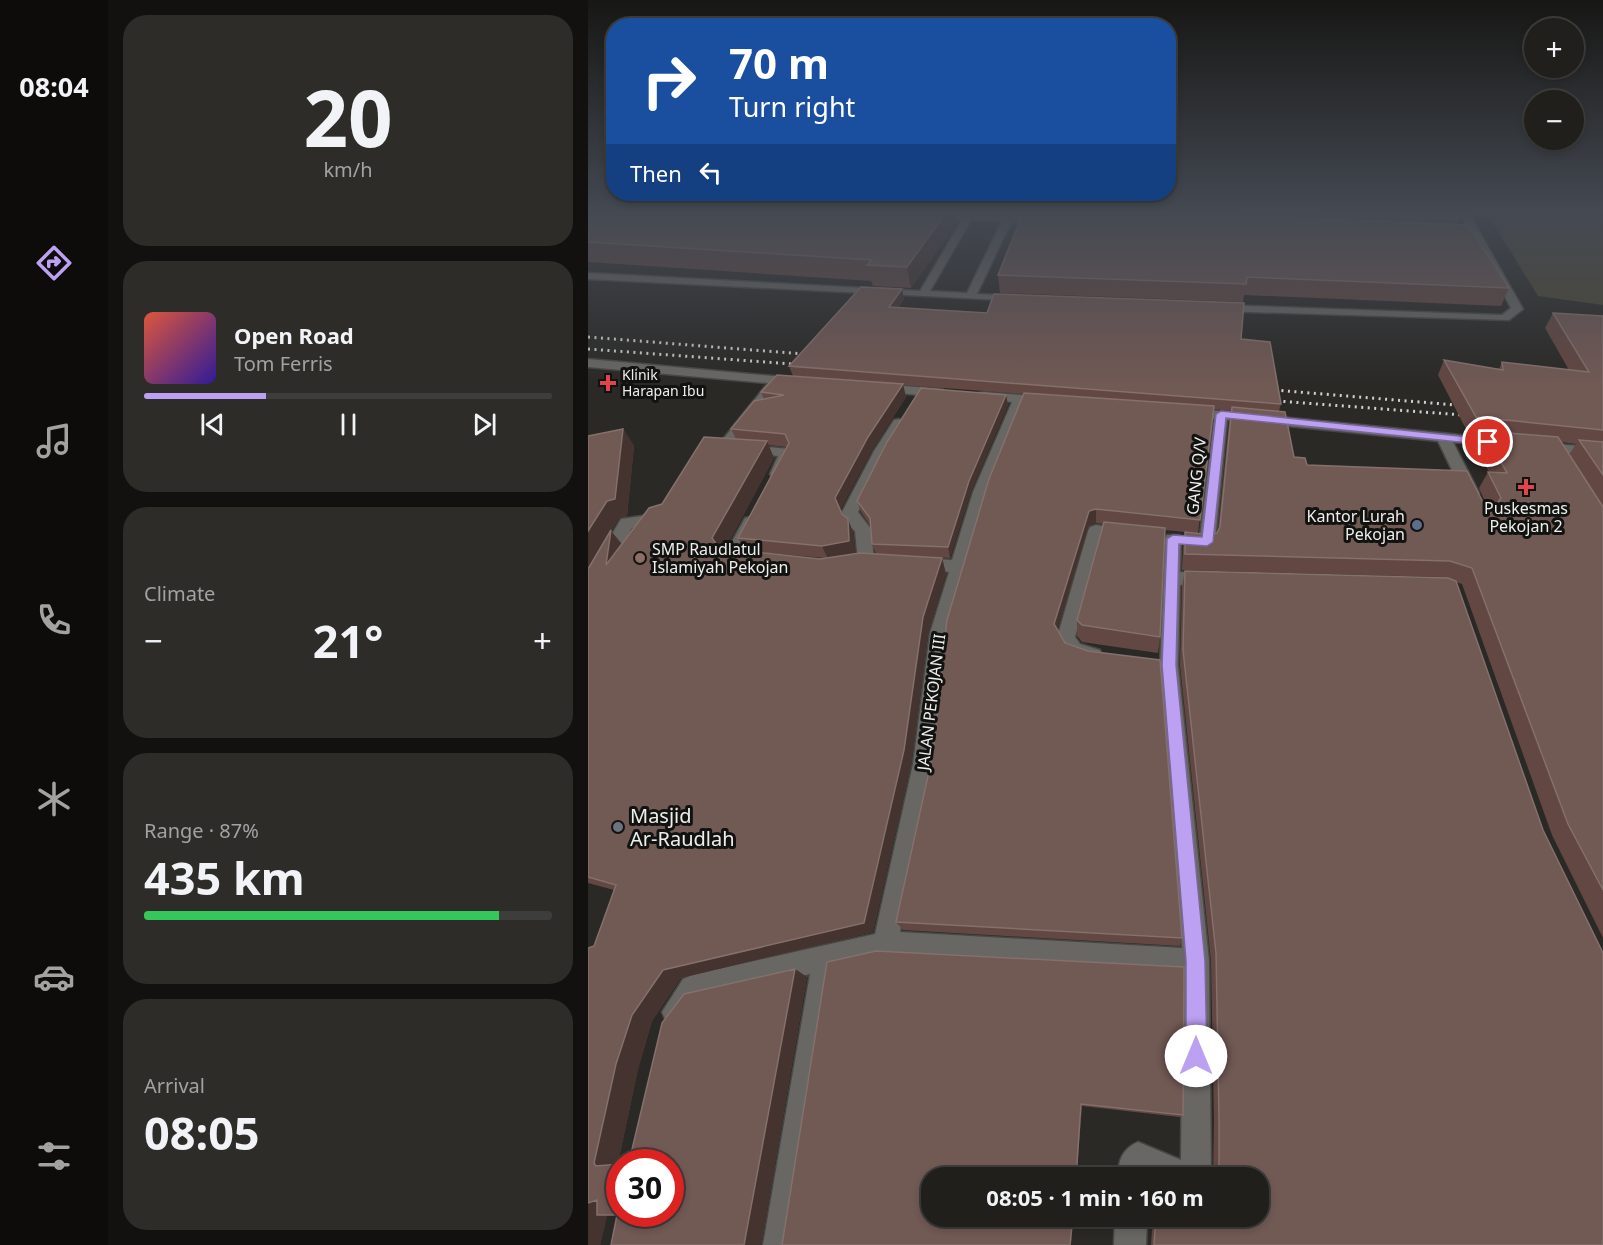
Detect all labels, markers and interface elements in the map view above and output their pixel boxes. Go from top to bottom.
map controls [1524,18,1584,150]
button: + [1524,18,1584,78]
text: 70 m [729,34,829,91]
icon: right [630,42,708,120]
text: 20 [303,64,393,170]
text: 08:04 [19,68,89,105]
text: Turn right [729,88,855,125]
button: − [1524,90,1584,150]
text: km/h [323,156,373,183]
icon: left [694,156,727,189]
text: Then [630,158,682,188]
icon: directions [33,242,75,284]
text: Open Road [234,320,354,350]
text: Tom Ferris [234,350,333,377]
place label: Klinik Harapan Ibu [622,365,704,400]
marker: Klinik Harapan Ibu [599,374,617,392]
icon: previous [196,408,229,441]
icon: pause [332,408,365,441]
icon: next [468,408,501,441]
pin [1462,416,1513,467]
icon: music [33,420,75,462]
icon: arrive [1471,425,1504,458]
street label: GANG Q/V [1181,436,1211,516]
marker: Puskesmas Pekojan 2 [1517,478,1535,496]
place label: Puskesmas Pekojan 2 [1484,497,1568,537]
place label: Kantor Lurah Pekojan [1307,505,1405,545]
marker: Kantor Lurah Pekojan [1410,518,1424,532]
place label: SMP Raudlatul Islamiyah Pekojan [652,538,788,578]
marker: SMP Raudlatul Islamiyah Pekojan [633,551,647,565]
text: Climate [144,580,215,607]
icon: phone [33,599,75,641]
text: 21° [313,610,383,671]
text: − [144,618,163,663]
text: + [533,618,552,663]
street label: JALAN PEKOJAN III [911,632,950,774]
icon: climate [33,778,75,820]
place label: Masjid Ar-Raudlah [630,802,735,852]
text: Range · 87% [144,817,259,844]
marker: Masjid Ar-Raudlah [611,820,625,834]
text: 435 km [144,847,305,908]
icon: car [33,956,75,998]
position arrow [1164,1024,1228,1088]
text: Arrival [144,1072,205,1099]
text: 08:05 [144,1102,260,1163]
icon: filters [33,1135,75,1177]
speed limit sign: 30 [606,1149,684,1227]
text: 08:05 · 1 min · 160 m [986,1182,1204,1212]

